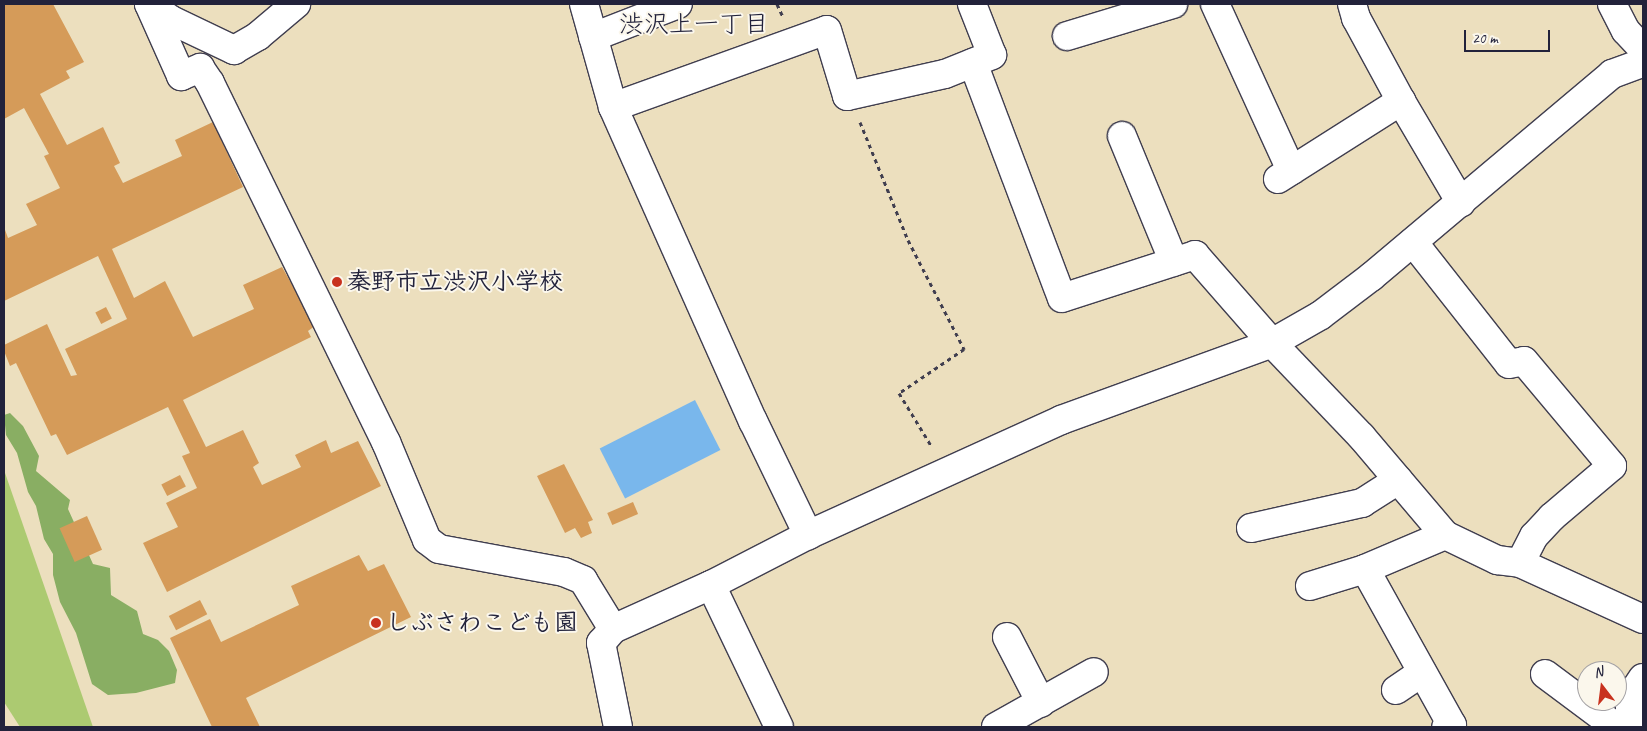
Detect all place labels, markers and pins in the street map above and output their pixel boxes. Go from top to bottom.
place label: 秦野市立渋沢小学校 [347,268,563,296]
marker: 秦野市立渋沢小学校 [331,276,343,288]
place label: しぶさわこども園 [386,609,578,637]
marker: しぶさわこども園 [370,617,382,629]

